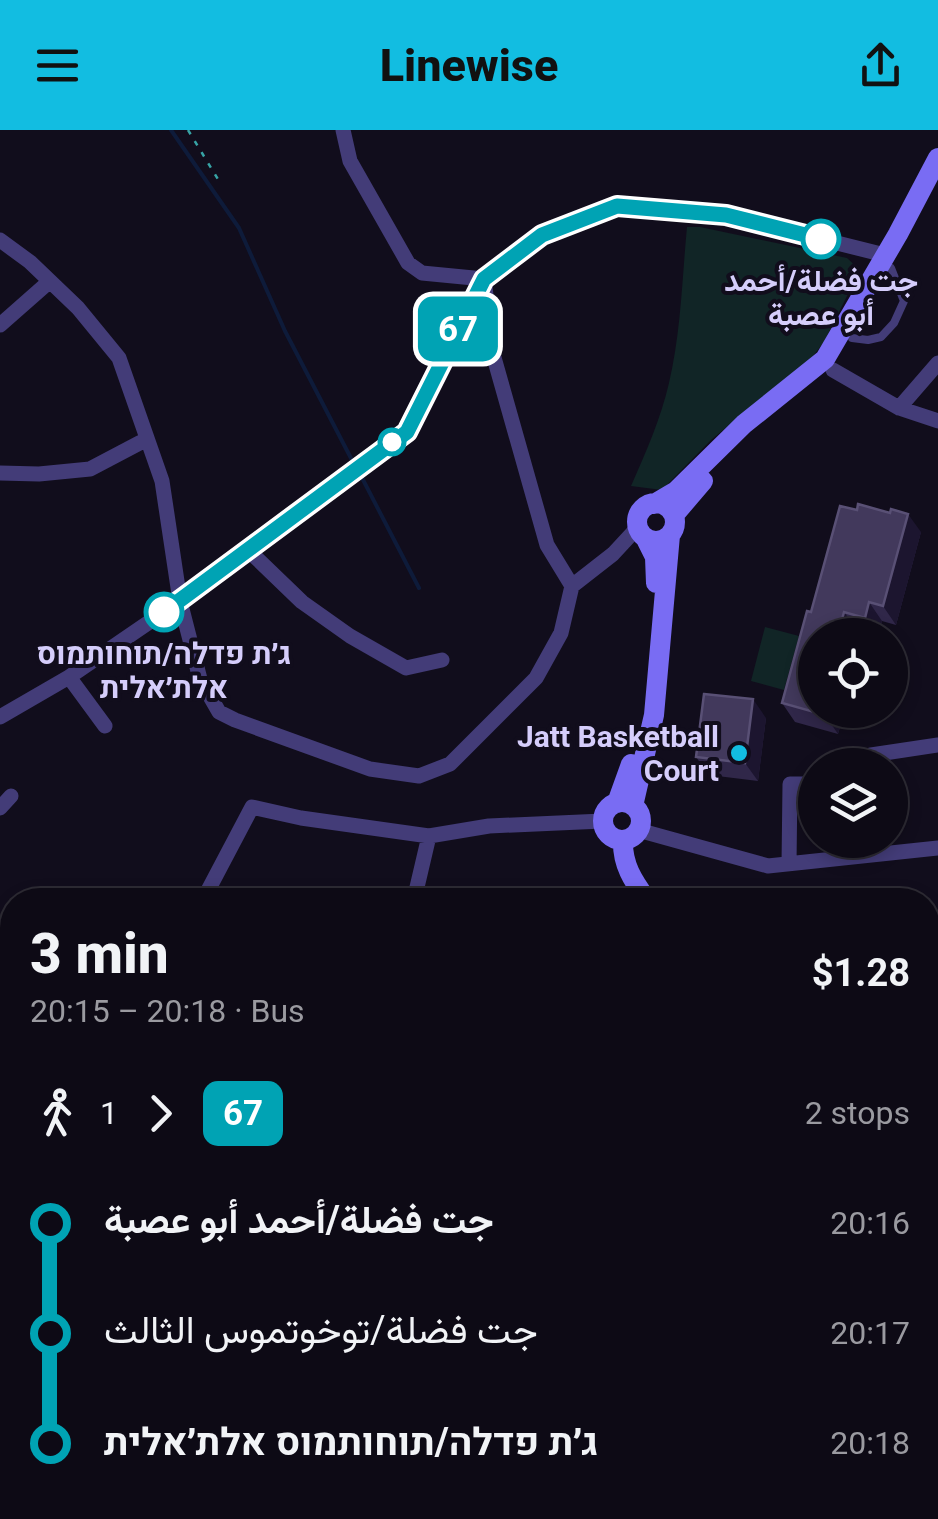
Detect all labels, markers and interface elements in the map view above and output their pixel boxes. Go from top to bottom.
icon: menu [30,38,85,93]
icon: share [853,38,908,93]
text: Linewise [380,39,558,92]
marker: جت فضلة/أحمد أبو عصبة [802,220,840,258]
place label: جت فضلة/أحمد أبو عصبة [724,263,918,333]
line badge: 67 [413,296,503,362]
text: 67 [438,309,478,350]
unlabelled marker [379,429,405,455]
marker: ג׳ת פדלה/תוחותמוס אלת׳אלית [145,593,183,631]
map controls [798,618,908,858]
button: locate [798,618,908,728]
place label: ג׳ת פדלה/תוחותמוס אלת׳אלית [37,636,291,705]
place label: Jatt Basketball Court [517,719,719,788]
marker: Jatt Basketball Court [728,742,750,764]
button: layers [798,748,908,858]
text: 3 min [30,922,169,986]
text: $1.28 [812,951,910,995]
text: 20:15 – 20:18 · Bus [30,992,305,1030]
icon: walk [30,1086,85,1141]
icon: forward [133,1086,188,1141]
text: 67 [223,1093,263,1134]
text: 1 [100,1094,118,1132]
text: 2 stops [805,1094,910,1132]
text: جت فضلة/أحمد أبو عصبة [104,1198,494,1242]
text: 20:16 [830,1204,910,1242]
text: جت فضلة/توخوتموس الثالث [104,1308,538,1352]
text: 20:17 [830,1314,910,1352]
text: ג׳ת פדלה/תוחותמוס אלת׳אלית [104,1420,598,1464]
text: 20:18 [830,1424,910,1462]

